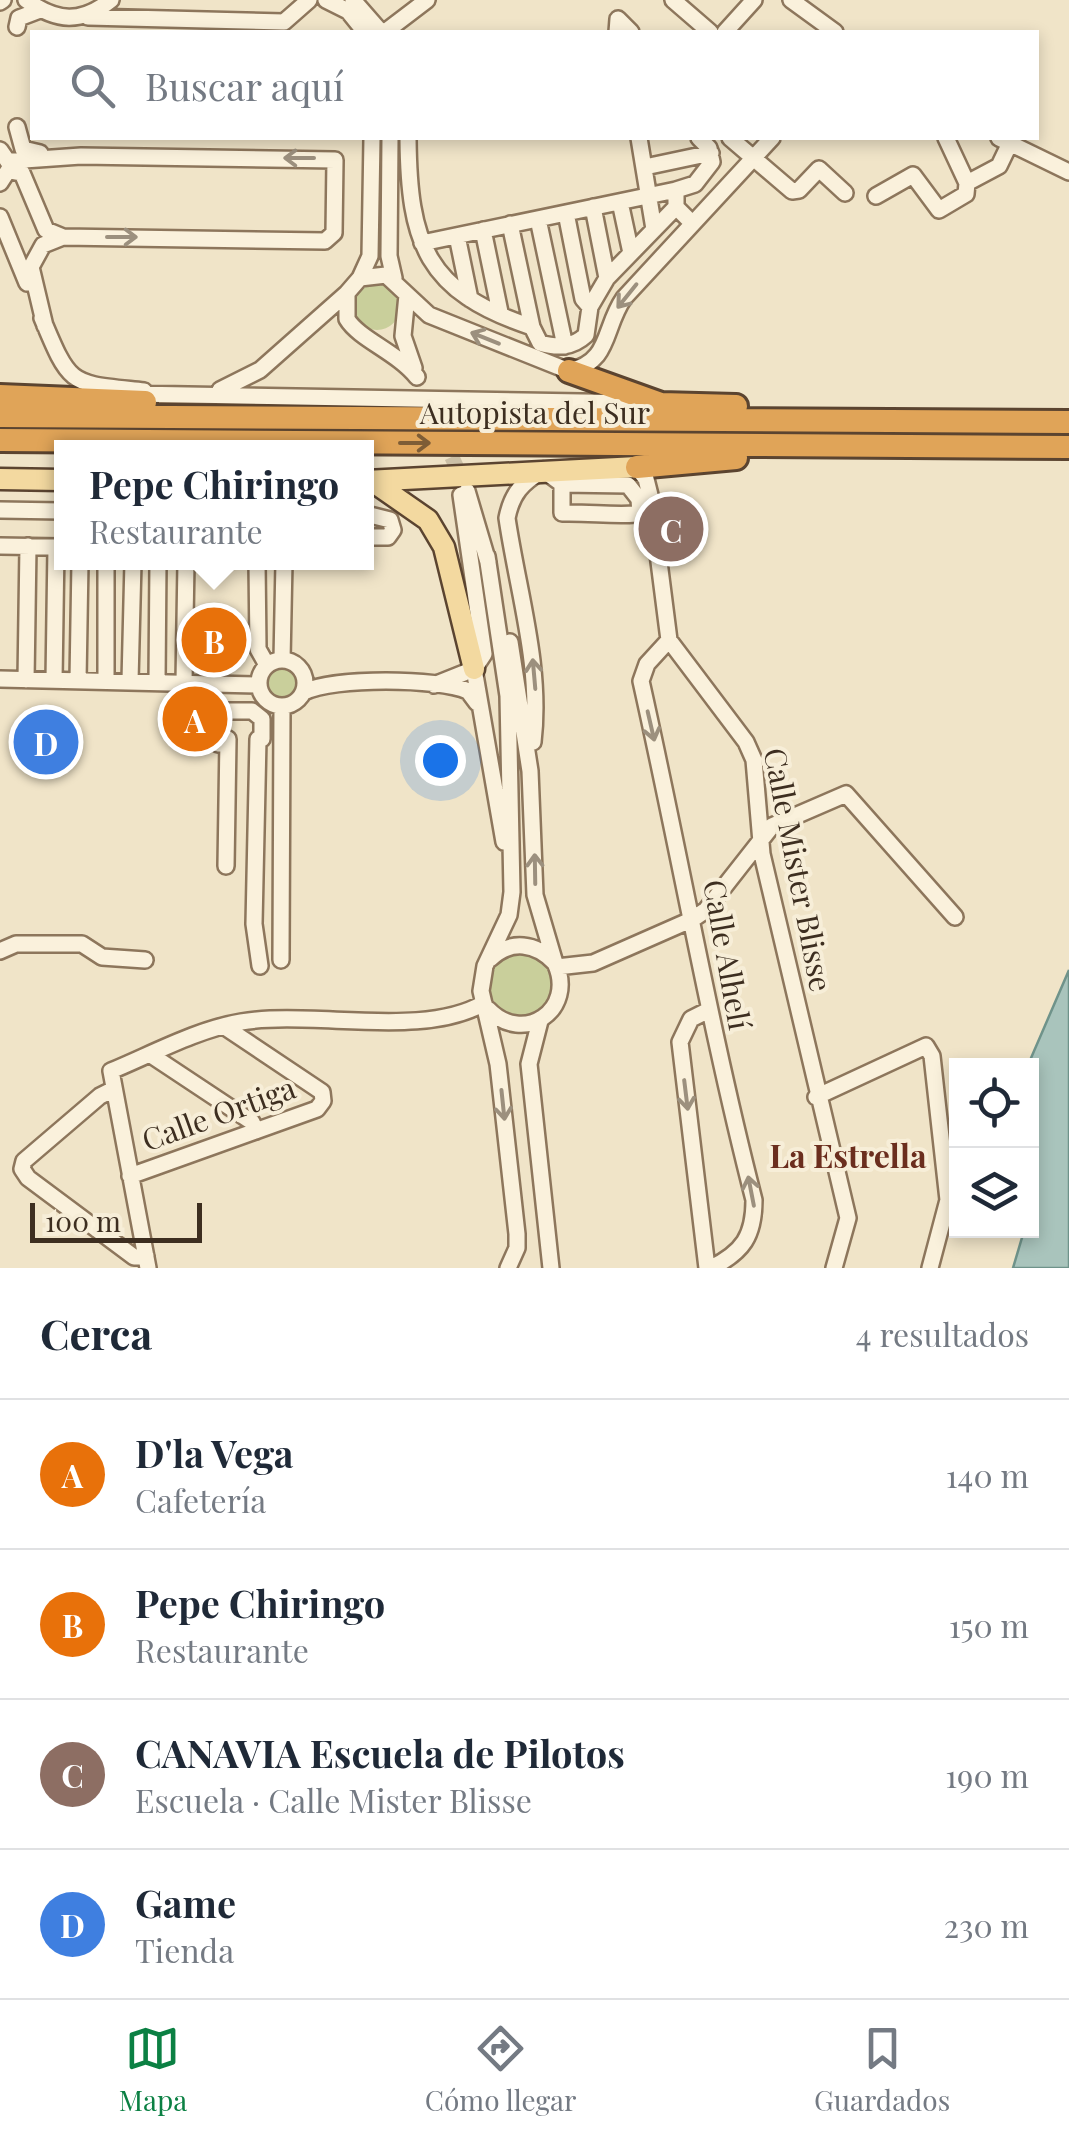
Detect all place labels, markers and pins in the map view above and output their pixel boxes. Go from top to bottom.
pin: C [638,492,704,566]
pin: B [182,602,246,678]
pin: A [162,682,228,756]
pin: D [13,704,78,780]

